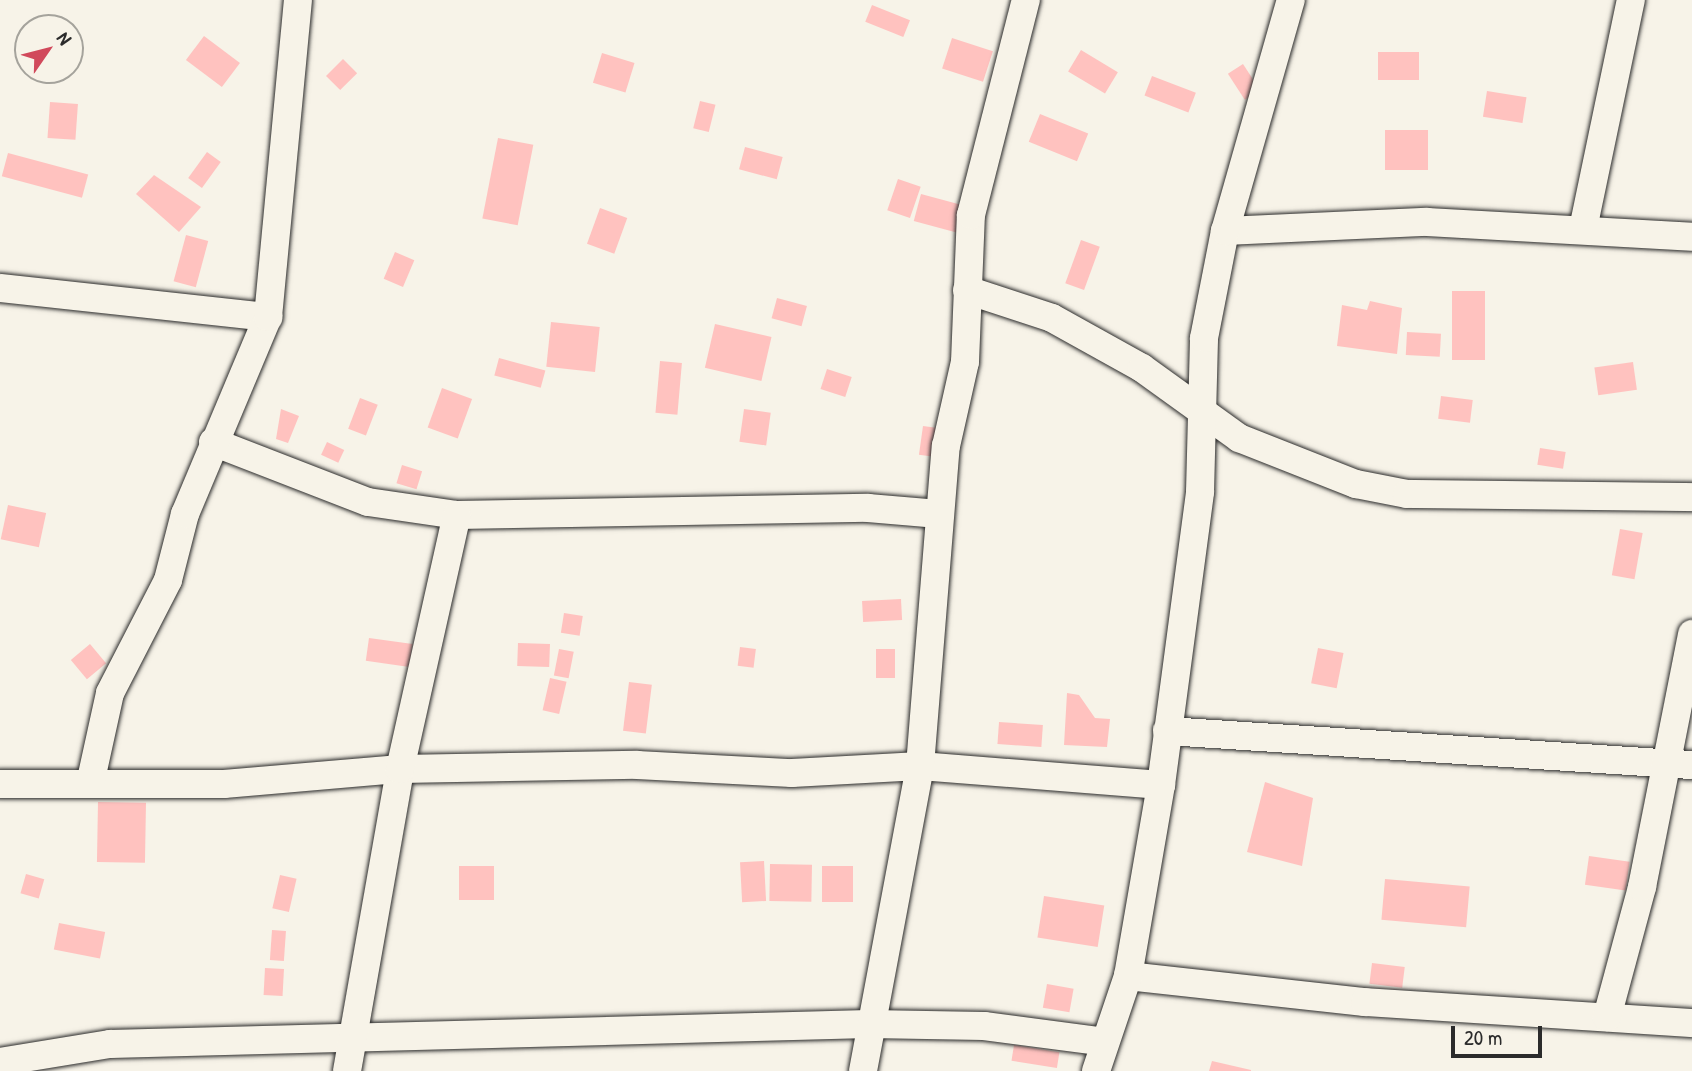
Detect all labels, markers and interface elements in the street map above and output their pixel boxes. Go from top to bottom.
north arrow [14,14,84,84]
text: N [51,26,78,50]
scale bar [1454,1012,1545,1056]
text: 20 m [1464,1023,1502,1052]

